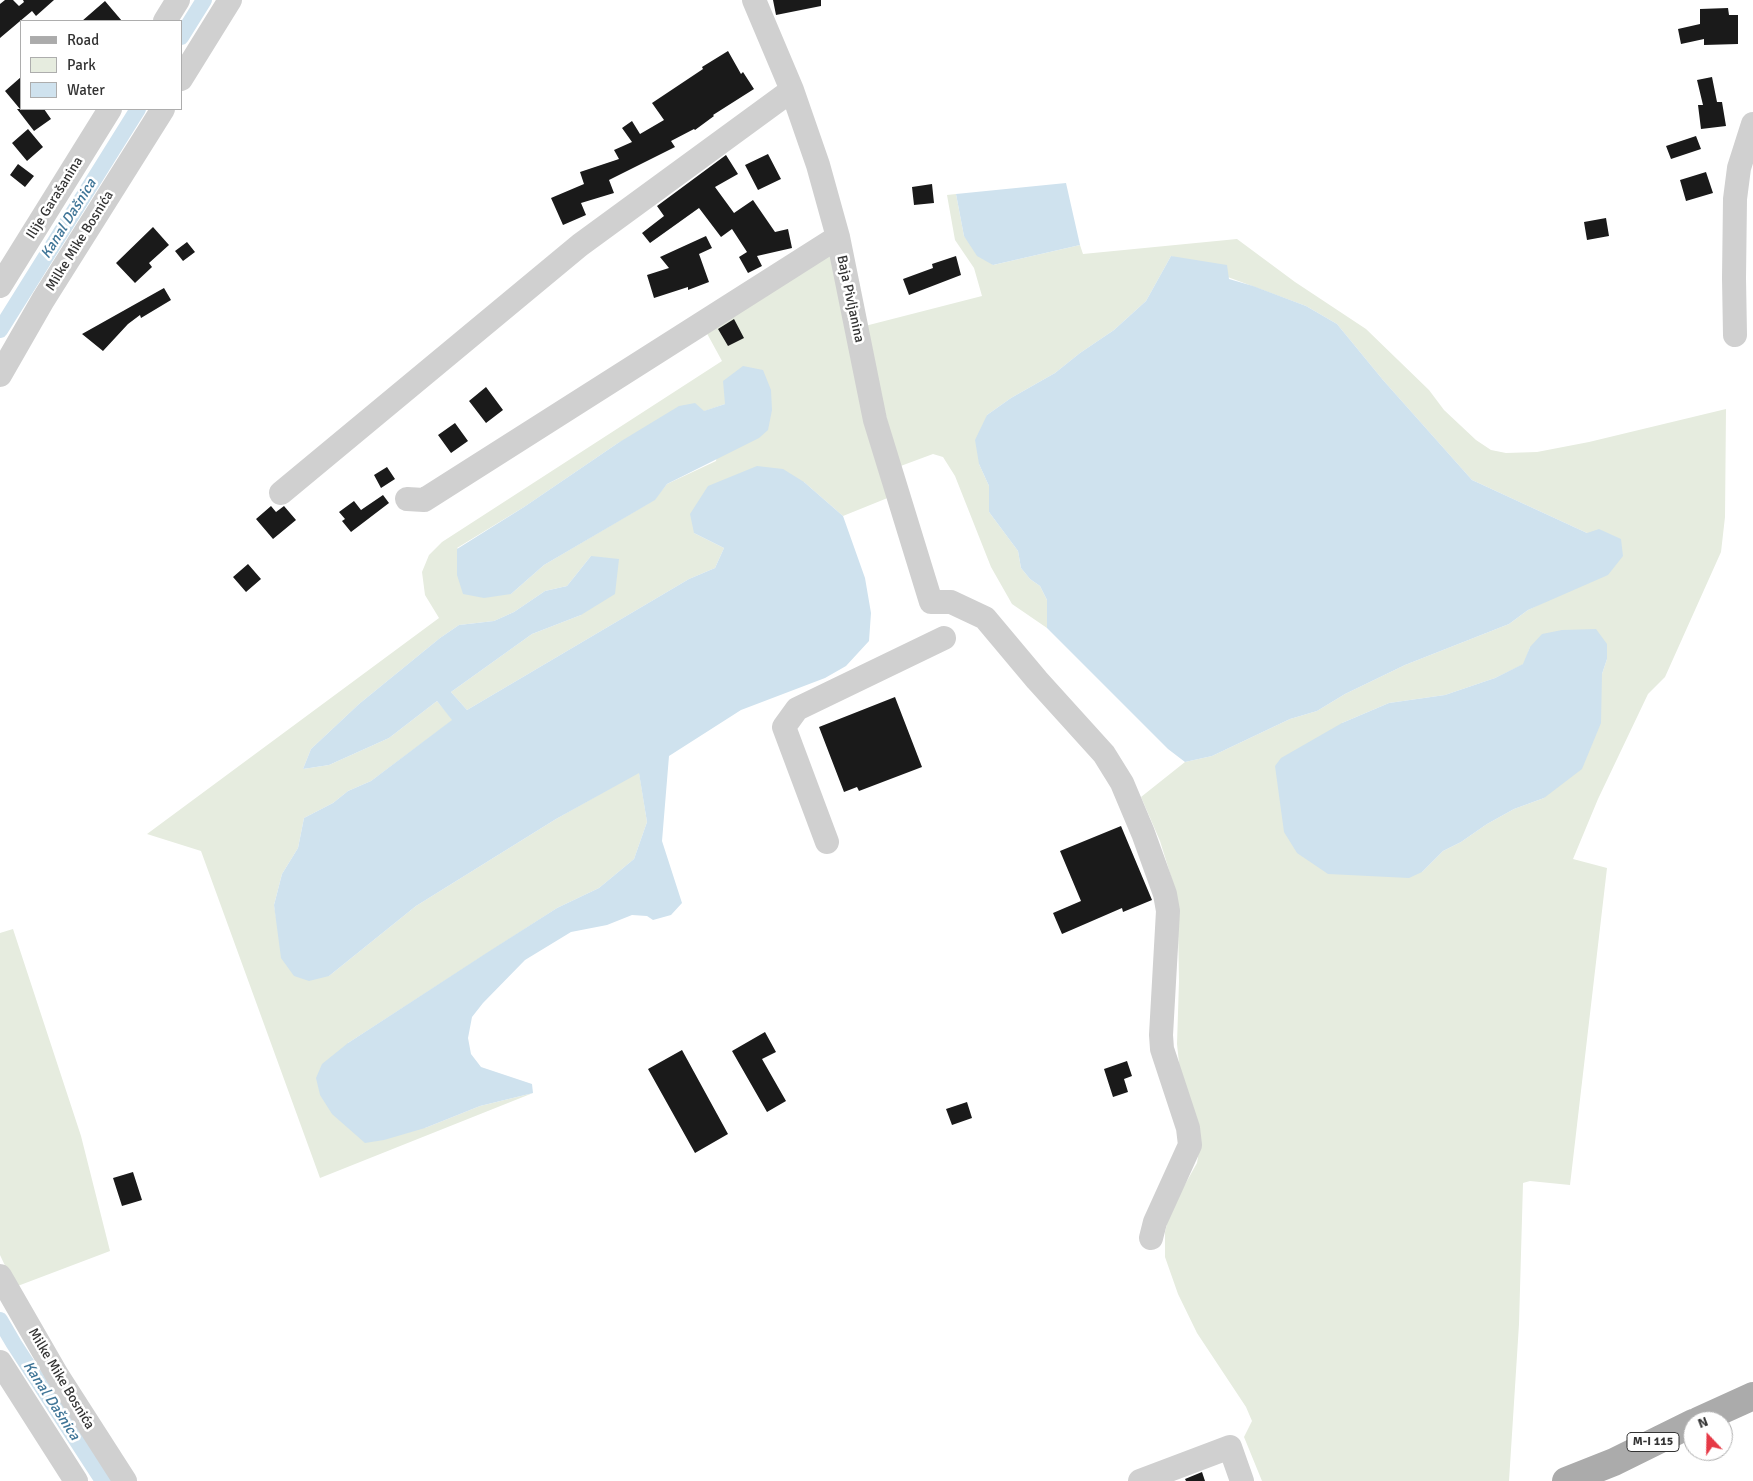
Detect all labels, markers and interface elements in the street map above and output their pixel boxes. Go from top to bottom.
legend [20,20,182,110]
text: Road [67,31,99,49]
text: Park [67,56,96,74]
text: Water [67,81,105,99]
street label: Ilije Garašanina [23,154,87,242]
water label: Kanal Dašnica [37,176,101,262]
street label: Milke Mike Bosnića [42,188,118,294]
street label: Baja Pivljanina [833,254,867,344]
street label: Milke Mike Bosnića [24,1325,98,1433]
water label: Kanal Dašnica [19,1358,83,1444]
north arrow [1683,1411,1733,1461]
text: N [1695,1413,1710,1432]
road number: M-I 115 [1627,1432,1679,1451]

